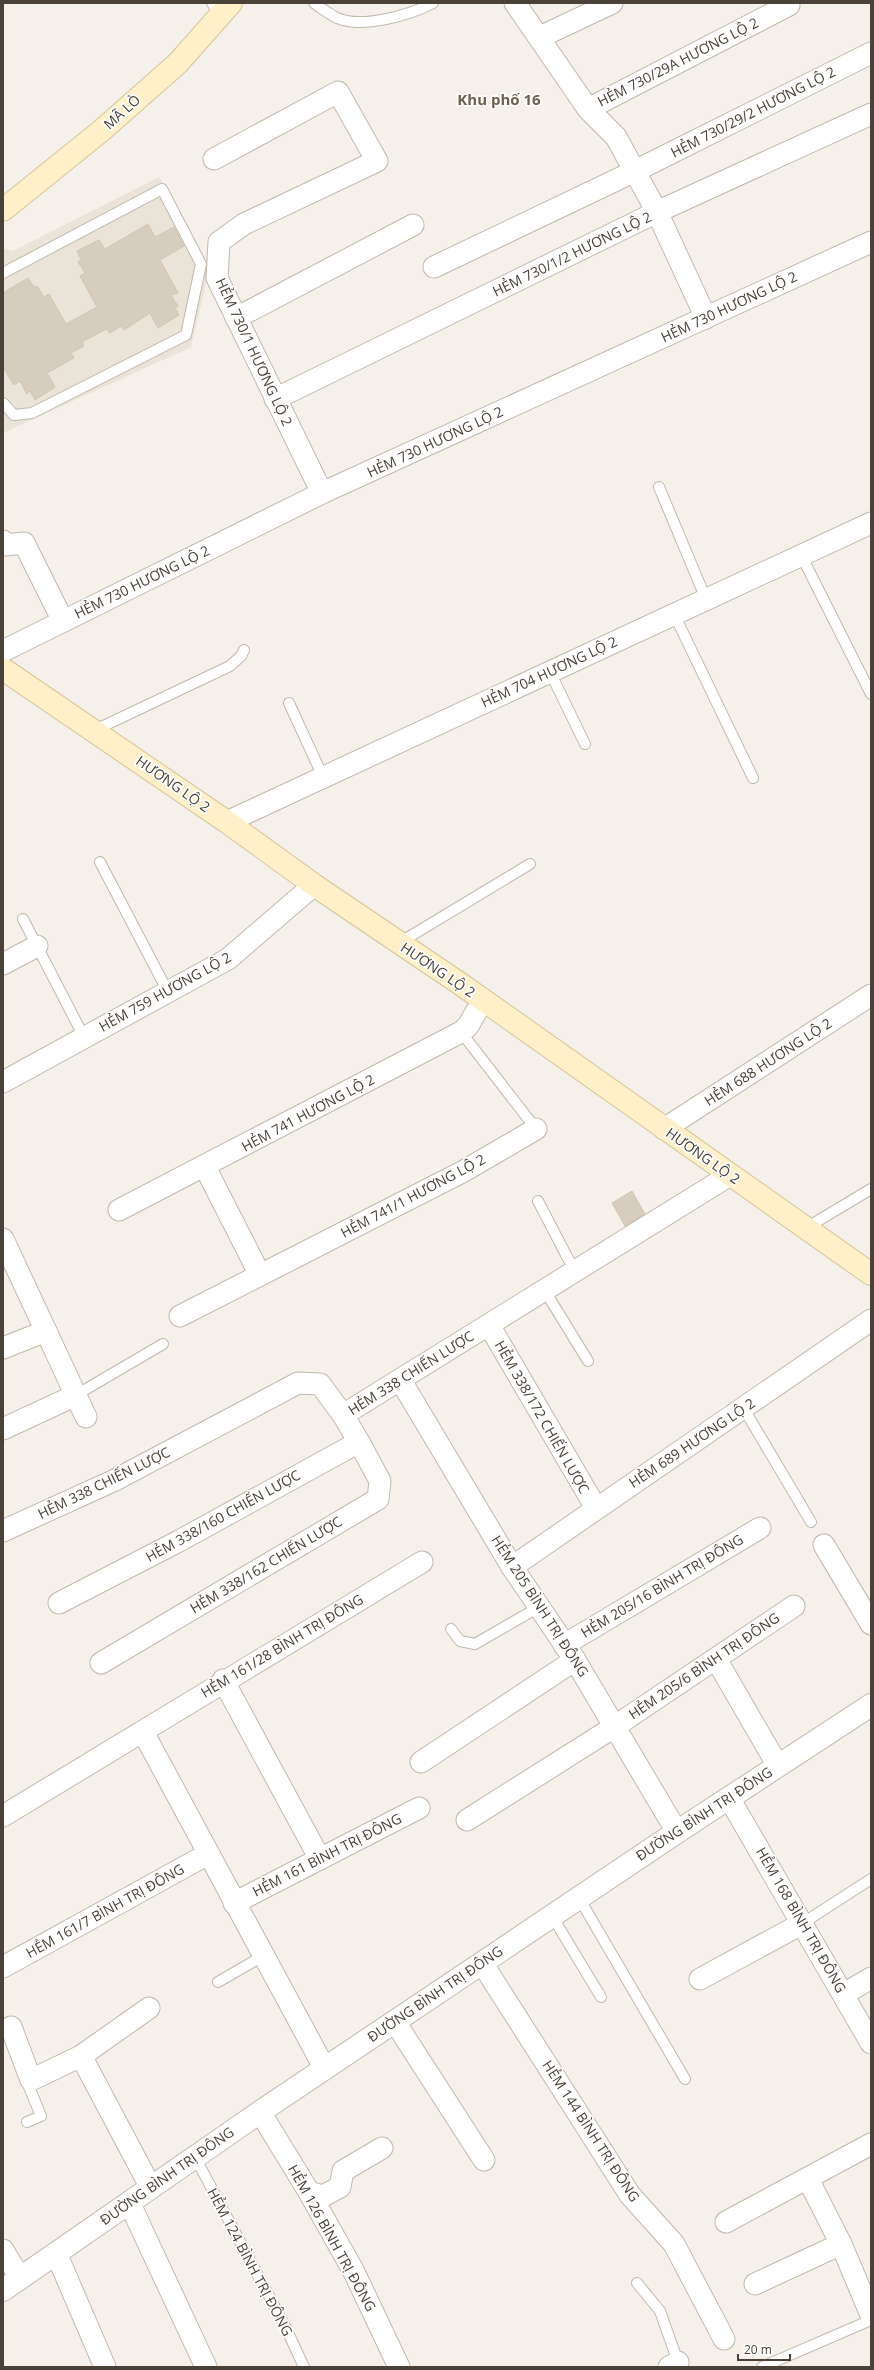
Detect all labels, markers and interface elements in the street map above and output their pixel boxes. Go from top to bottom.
street label: HẺM 730/29A HƯƠNG LỘ 2 [594,13,761,110]
street label: HẺM 730/29/2 HƯƠNG LỘ 2 [667,62,838,161]
district label: Khu phố 16 [457,89,541,109]
street label: MÃ LÒ [99,90,144,133]
street label: HẺM 730/1/2 HƯƠNG LỘ 2 [489,207,654,300]
street label: HẺM 730 HƯƠNG LỘ 2 [658,267,800,346]
street label: HẺM 730/1 HƯƠNG LỘ 2 [212,275,297,429]
street label: HẺM 730 HƯƠNG LỘ 2 [364,402,506,481]
street label: HẺM 730 HƯƠNG LỘ 2 [71,541,213,623]
street label: HẺM 704 HƯƠNG LỘ 2 [478,632,620,711]
street label: HƯƠNG LỘ 2 [133,751,214,816]
street label: HƯƠNG LỘ 2 [397,938,479,1002]
street label: HẺM 759 HƯƠNG LỘ 2 [95,947,234,1036]
street label: HẺM 688 HƯƠNG LỘ 2 [700,1013,835,1110]
street label: HẺM 741 HƯƠNG LỘ 2 [238,1069,378,1156]
street label: HƯƠNG LỘ 2 [663,1123,744,1188]
street label: HẺM 741/1 HƯƠNG LỘ 2 [337,1149,488,1242]
street label: HẺM 338 CHIẾN LƯỢC [344,1326,477,1419]
street label: HẺM 338/172 CHIẾN LƯỢC [491,1337,594,1497]
street label: HẺM 689 HƯƠNG LỘ 2 [625,1393,758,1492]
street label: HẺM 338 CHIẾN LƯỢC [35,1442,173,1523]
street label: HẺM 338/160 CHIẾN LƯỢC [142,1465,304,1566]
street label: HẺM 338/162 CHIẾN LƯỢC [186,1512,345,1618]
street label: HẺM 205/16 BÌNH TRỊ ĐÔNG [577,1529,746,1642]
street label: HẺM 205 BÌNH TRỊ ĐÔNG [487,1531,593,1680]
street label: HẺM 161/28 BÌNH TRỊ ĐÔNG [197,1589,366,1702]
street label: HẺM 205/6 BÌNH TRỊ ĐÔNG [625,1608,783,1723]
street label: ĐƯỜNG BÌNH TRỊ ĐÔNG [632,1762,776,1865]
street label: HẺM 161 BÌNH TRỊ ĐÔNG [249,1809,405,1900]
street label: HẺM 168 BÌNH TRỊ ĐÔNG [752,1844,851,1996]
street label: HẺM 161/7 BÌNH TRỊ ĐÔNG [22,1859,187,1962]
street label: ĐƯỜNG BÌNH TRỊ ĐÔNG [363,1941,506,2046]
street label: HẺM 144 BÌNH TRỊ ĐÔNG [538,2056,644,2205]
street label: ĐƯỜNG BÌNH TRỊ ĐÔNG [96,2122,237,2229]
street label: HẺM 126 BÌNH TRỊ ĐÔNG [284,2161,381,2315]
street label: HẺM 124 BÌNH TRỊ ĐÔNG [203,2184,298,2339]
scale bar [738,2336,790,2362]
text: 20 m [744,2341,772,2358]

